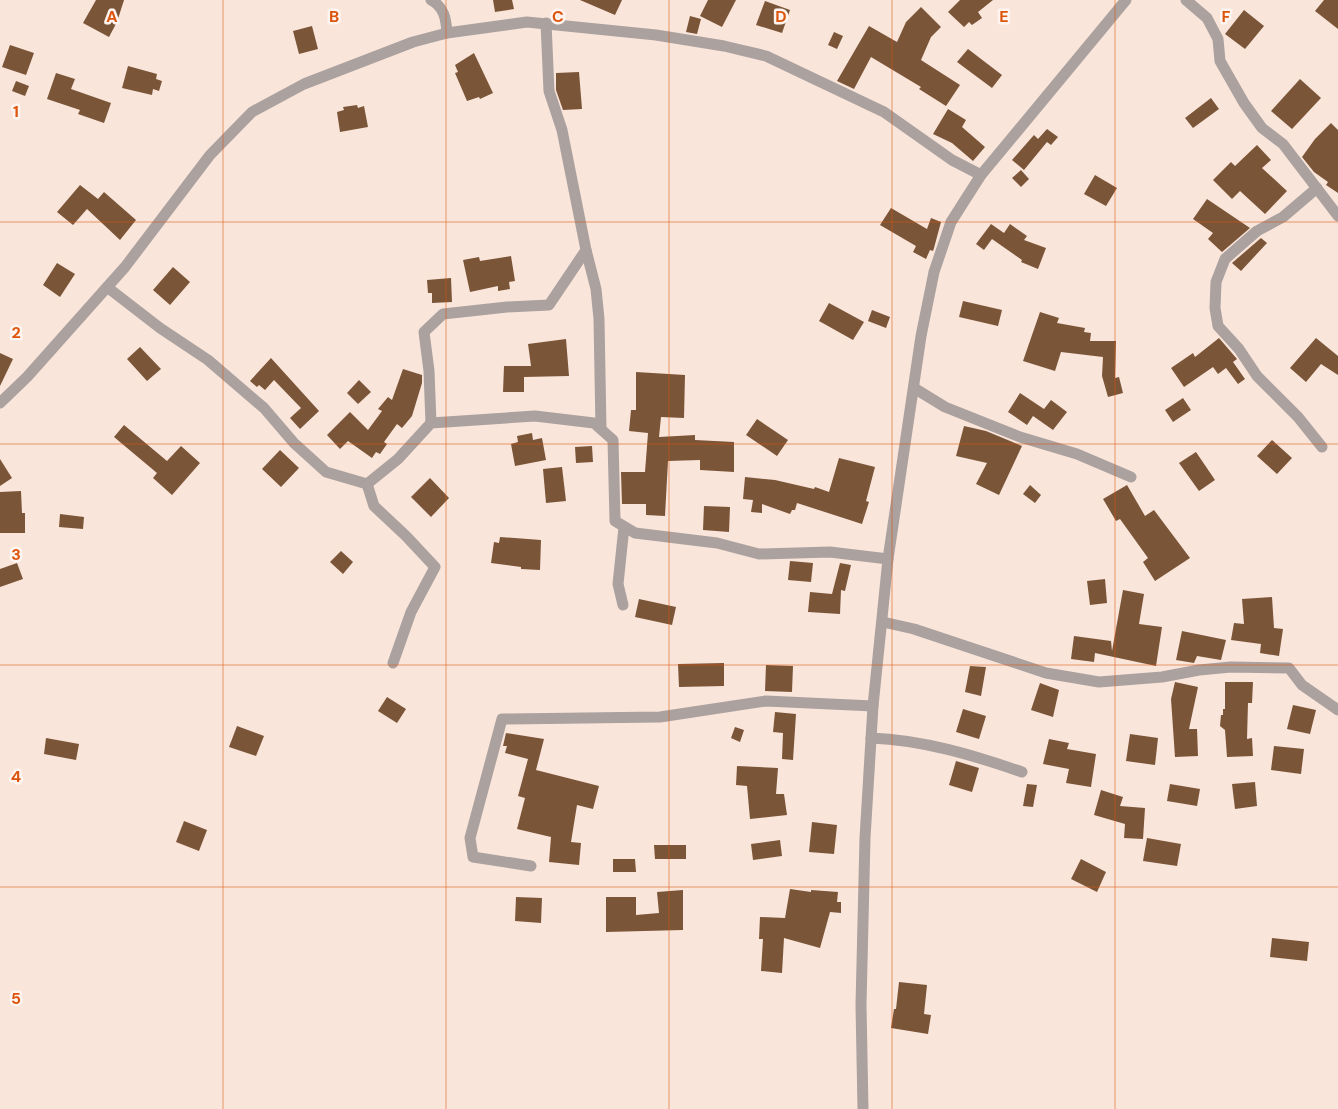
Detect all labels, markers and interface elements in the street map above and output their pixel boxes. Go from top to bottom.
text: A [106,6,118,27]
text: B [329,6,339,27]
text: C [552,6,564,27]
text: D [775,6,787,27]
text: E [999,6,1009,27]
text: F [1222,6,1231,27]
text: 1 [13,101,19,122]
text: 2 [11,322,21,343]
text: 3 [11,544,21,565]
text: 4 [11,766,21,787]
text: 5 [11,988,21,1009]

